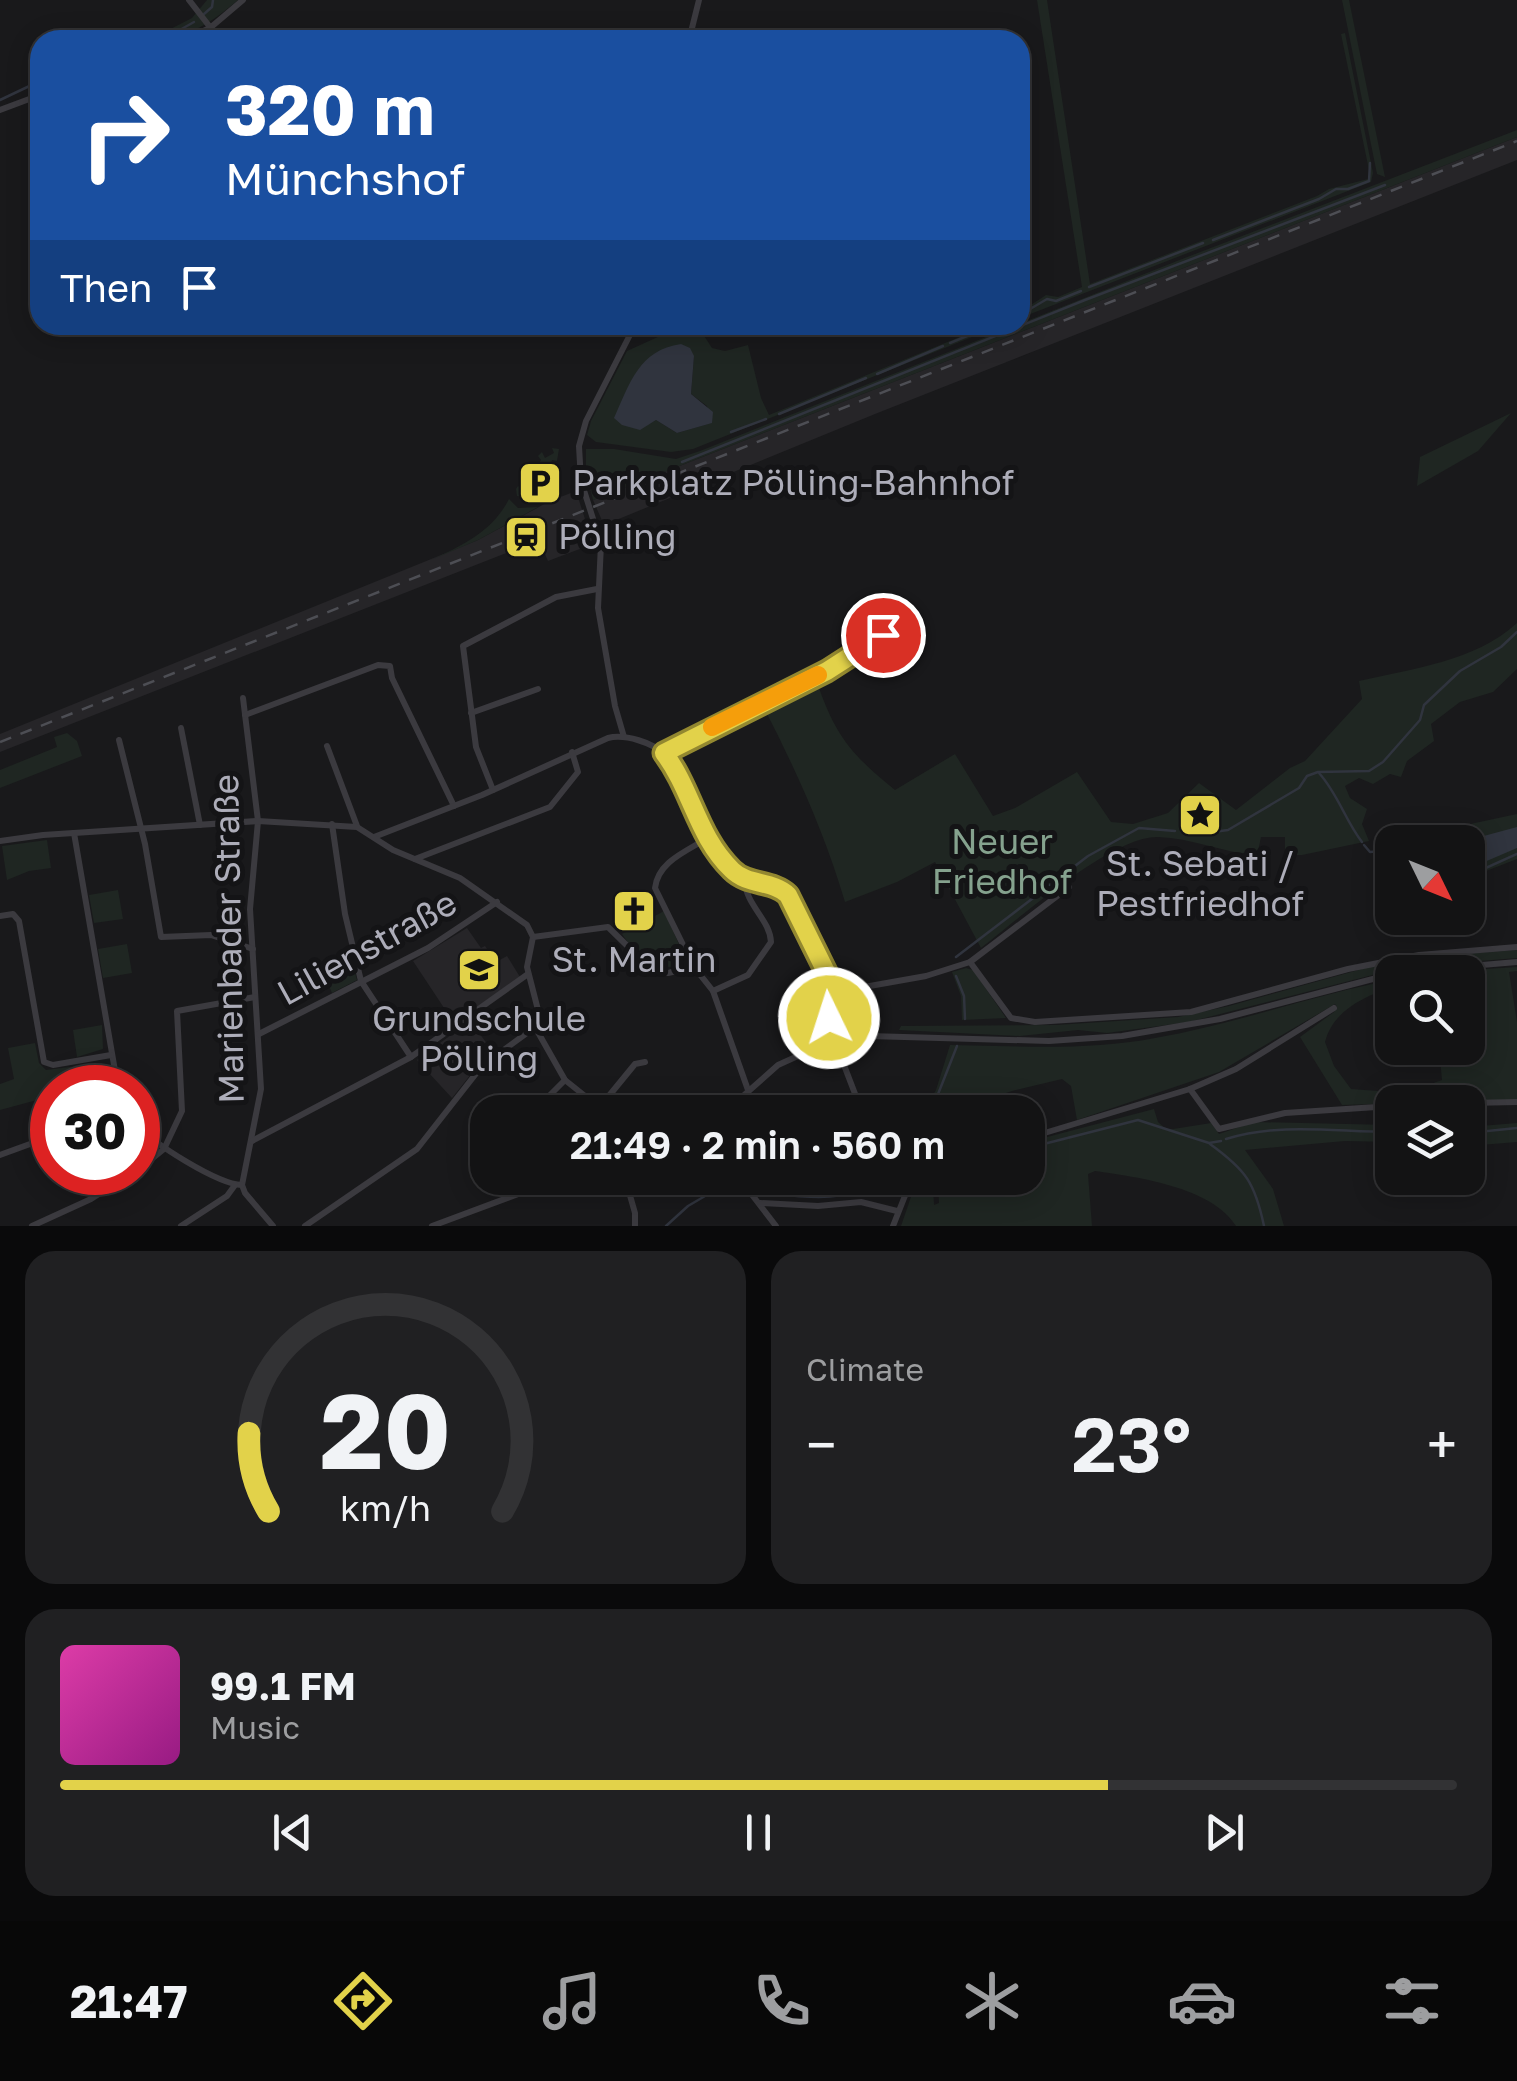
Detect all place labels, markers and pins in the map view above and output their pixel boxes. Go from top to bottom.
parking icon: Parkplatz Pölling-Bahnhof [517,460,563,506]
place label: Parkplatz Pölling-Bahnhof [572,461,1014,503]
station icon: Pölling [503,514,549,560]
place label: Pölling [558,515,676,557]
pin [841,593,926,678]
place icon: St. Sebati / Pestfriedhof [1177,792,1223,838]
place label: St. Sebati / Pestfriedhof [1096,842,1304,924]
church icon: St. Martin [611,888,657,934]
place label: St. Martin [551,938,717,980]
school or university icon: Grundschule Pölling [456,947,502,993]
place label: Grundschule Pölling [372,997,586,1079]

